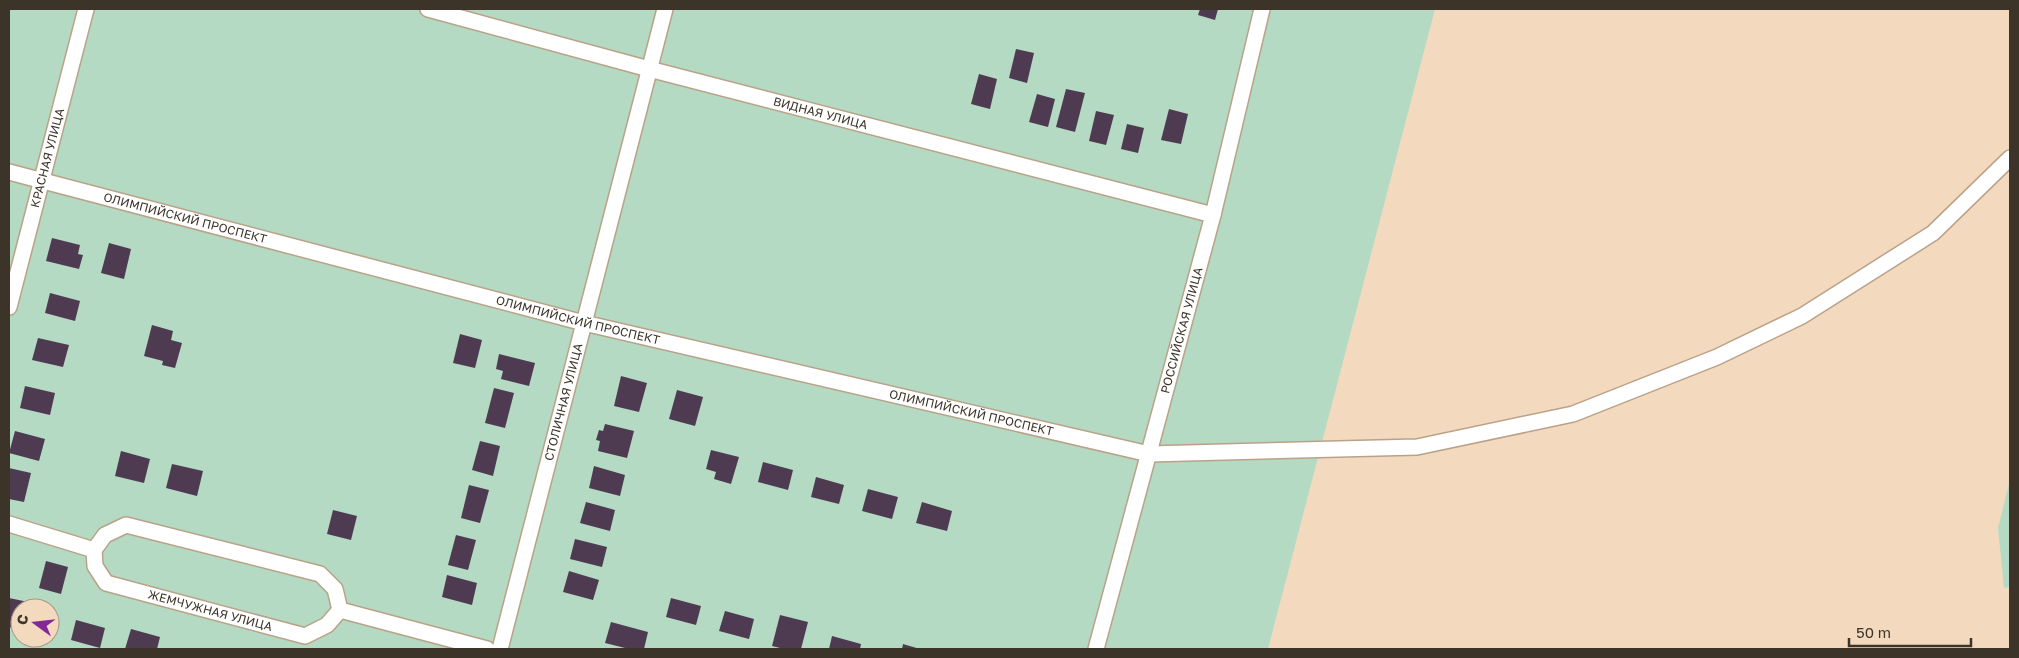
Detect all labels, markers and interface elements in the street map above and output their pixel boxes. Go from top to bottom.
street label: ВИДНАЯ УЛИЦА [772,93,869,132]
street label: КРАСНАЯ УЛИЦА [27,106,67,209]
street label: ОЛИМПИЙСКИЙ ПРОСПЕКТ [102,189,269,246]
street label: РОССИЙСКАЯ УЛИЦА [1157,265,1206,395]
street label: ОЛИМПИЙСКИЙ ПРОСПЕКТ [495,292,662,347]
street label: СТОЛИЧНАЯ УЛИЦА [541,342,586,462]
street label: ОЛИМПИЙСКИЙ ПРОСПЕКТ [888,386,1055,439]
street label: ЖЕМЧУЖНАЯ УЛИЦА [146,587,274,634]
north arrow [10,598,60,648]
text: С [12,612,31,627]
scale bar [1849,616,1972,648]
text: 50 m [1856,623,1891,641]

